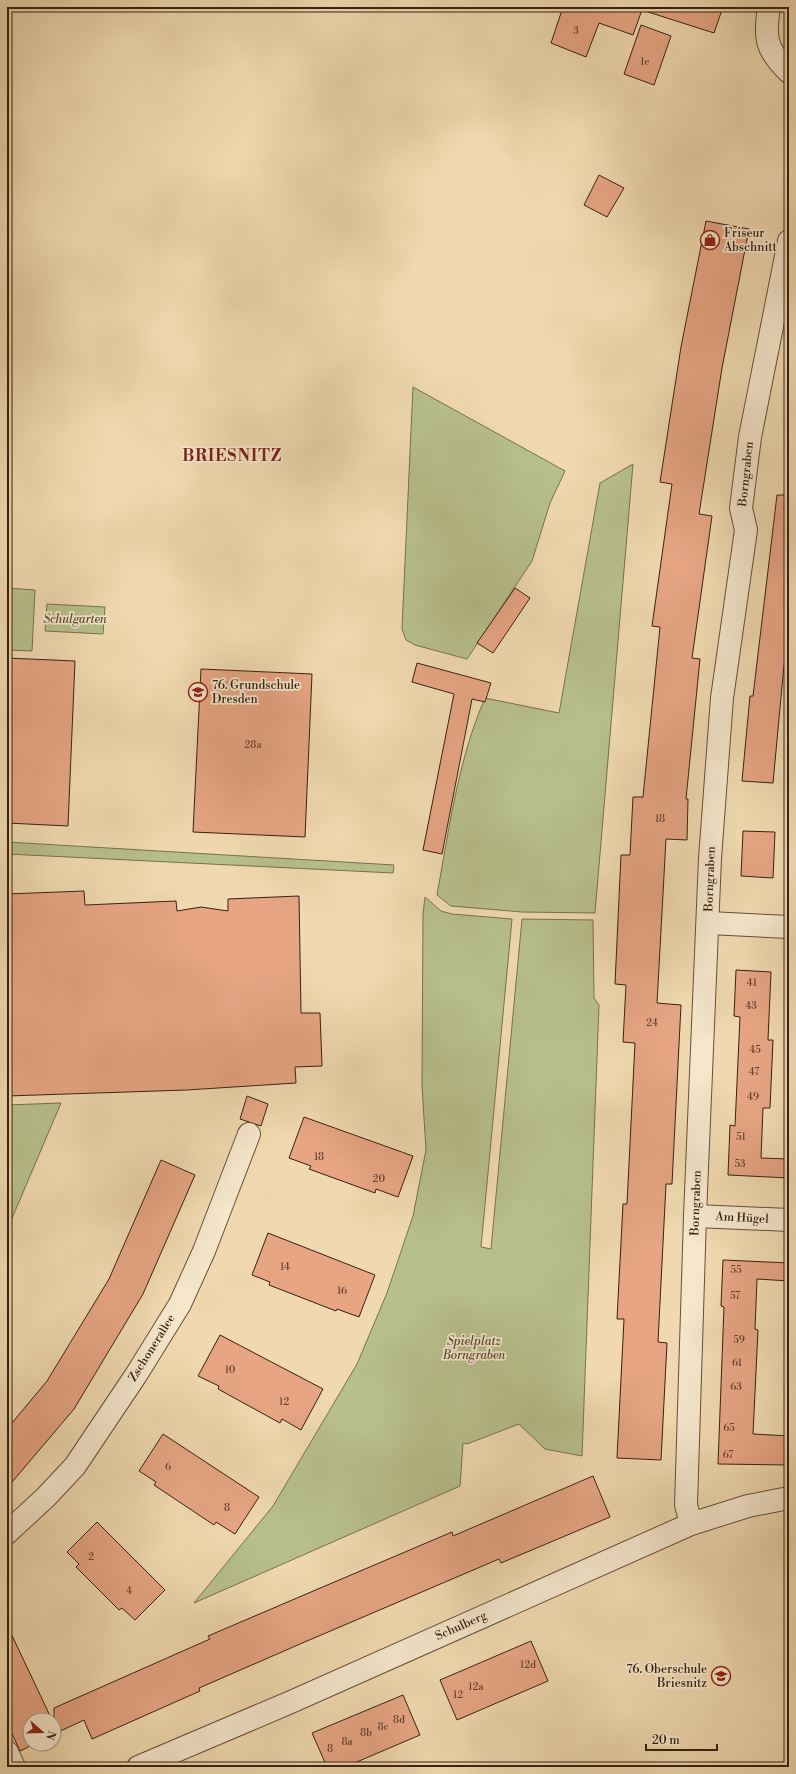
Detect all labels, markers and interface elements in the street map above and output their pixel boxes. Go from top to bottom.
house number: 3 [573,25,579,37]
house number: 1e [640,56,650,68]
place label: Friseur Abschnitt [723,226,777,255]
shop icon: Friseur Abschnitt [699,229,721,251]
street label: Borngraben [735,441,757,508]
district label: BRIESNITZ [182,446,282,466]
park label: Schulgarten [43,612,107,627]
place label: 76. Grundschule Dresden [212,678,300,707]
school or university icon: 76. Grundschule Dresden [187,681,209,703]
house number: 28a [245,739,262,751]
house number: 18 [655,813,665,825]
street label: Borngraben [701,846,719,913]
house number: 41 [747,977,758,989]
house number: 43 [745,1000,757,1012]
house number: 24 [646,1017,658,1029]
house number: 45 [749,1044,761,1056]
house number: 47 [749,1066,759,1078]
house number: 49 [747,1091,759,1103]
house number: 51 [736,1131,747,1143]
house number: 18 [314,1151,324,1163]
house number: 53 [734,1158,746,1170]
street label: Borngraben [687,1170,705,1237]
house number: 20 [373,1173,386,1185]
street label: Am Hügel [714,1209,769,1227]
house number: 14 [280,1261,290,1273]
house number: 55 [730,1264,742,1276]
house number: 16 [337,1285,347,1297]
house number: 57 [730,1290,740,1302]
street label: Zschonerallee [125,1312,179,1384]
park label: Spielplatz Borngraben [442,1334,506,1363]
house number: 59 [733,1334,745,1346]
house number: 61 [732,1357,743,1369]
house number: 10 [225,1364,236,1376]
house number: 63 [730,1381,742,1393]
house number: 12 [279,1396,289,1408]
house number: 65 [723,1422,735,1434]
house number: 67 [723,1449,733,1461]
house number: 6 [165,1461,171,1473]
house number: 8 [224,1502,230,1514]
house number: 2 [88,1551,94,1563]
house number: 4 [126,1585,132,1597]
street label: Schulberg [433,1608,490,1644]
house number: 12d [520,1659,536,1671]
place label: 76. Oberschule Briesnitz [627,1662,707,1691]
school or university icon: 76. Oberschule Briesnitz [710,1665,732,1687]
house number: 12a [468,1681,485,1693]
house number: 12 [453,1689,463,1701]
north arrow [22,1712,62,1752]
house number: 8d [393,1714,405,1726]
house number: 8c [377,1721,389,1733]
scale bar [646,1726,717,1752]
house number: 8b [360,1727,372,1739]
text: N [42,1729,59,1742]
text: 20 m [652,1733,680,1748]
house number: 8a [341,1736,354,1748]
house number: 8 [327,1743,333,1755]

